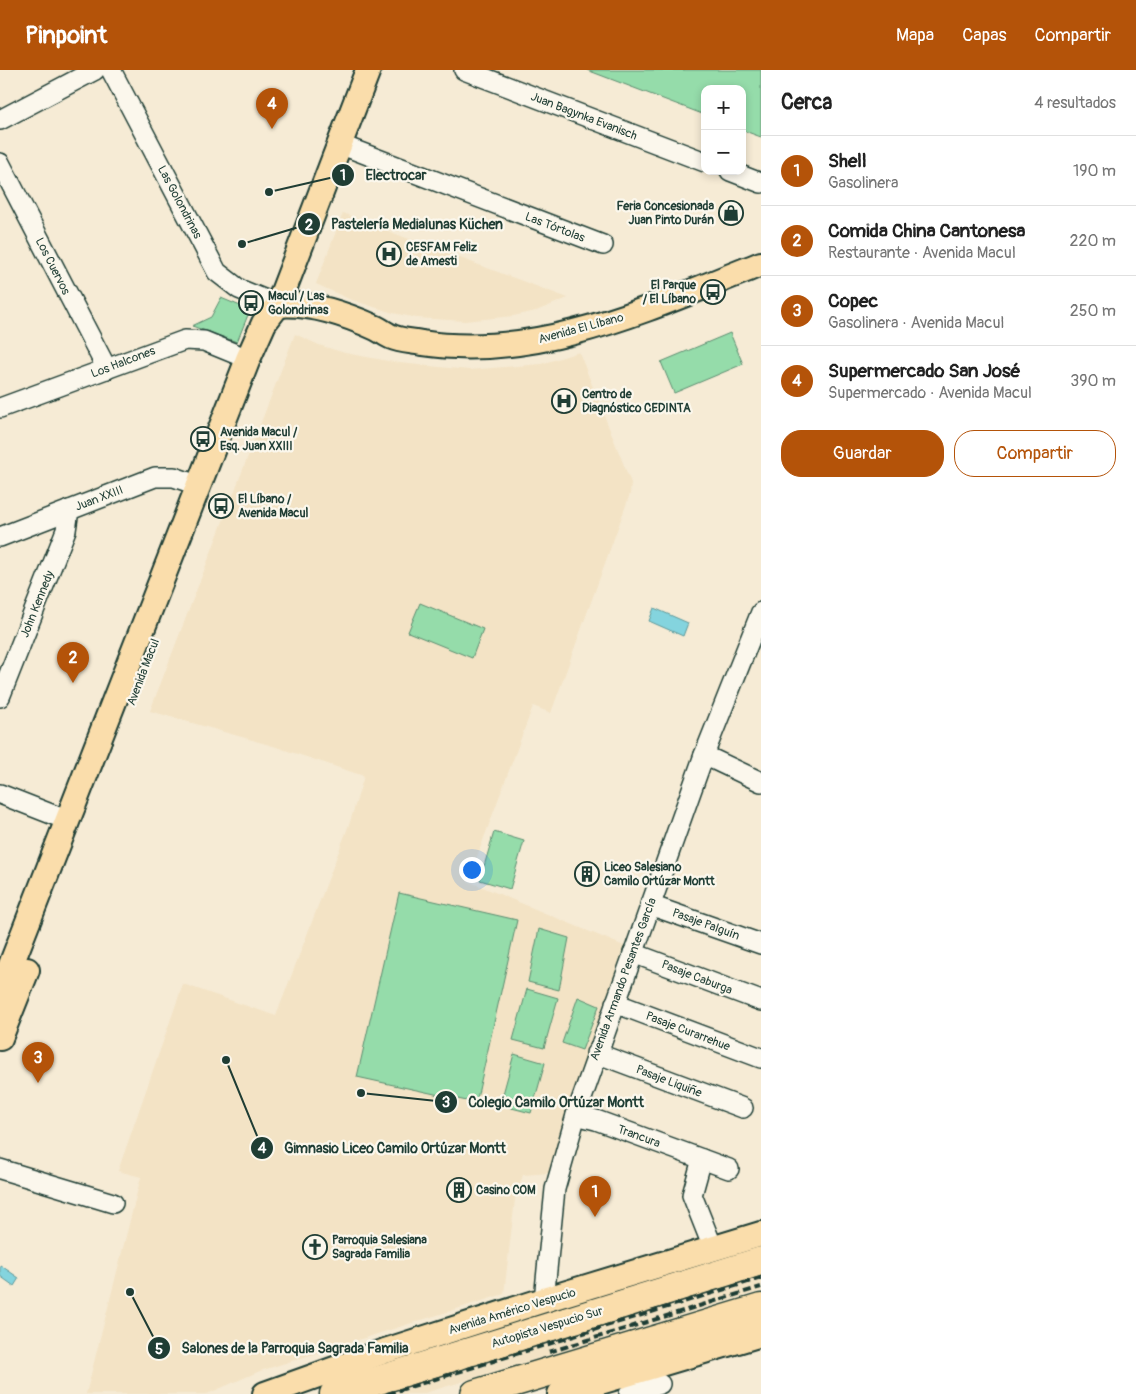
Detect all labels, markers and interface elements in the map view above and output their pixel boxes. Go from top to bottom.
text: Pinpoint [25,21,107,50]
text: Mapa [896,24,934,47]
text: Capas [962,24,1007,47]
text: Compartir [1035,24,1111,47]
map controls [701,85,746,175]
button: + [701,85,746,130]
pin: 4 [256,88,288,129]
street label: Juan Bagynka Evanisch [528,89,640,144]
text: Cerca [781,89,832,116]
text: 4 resultados [1034,93,1116,113]
button: − [701,130,746,175]
text: Shell [828,149,866,173]
callout: Electrocar [331,160,437,189]
text: 1 [794,161,800,181]
text: 190 m [1073,161,1116,181]
street label: Las Golondrinas [154,163,205,242]
text: 1 [340,166,346,185]
text: Electrocar [365,167,428,184]
text: Gasolinera [828,173,898,193]
place label: Feria Concesionada Juan Pinto Durán [616,199,714,228]
shop icon: Feria Concesionada Juan Pinto Durán [718,200,744,226]
street label: Las Tórtolas [523,209,587,246]
callout: Pastelería Medialunas Küchen [296,210,513,239]
text: 2 [305,216,313,235]
text: Pastelería Medialunas Küchen [331,216,503,233]
text: Comida China Cantonesa [828,219,1025,243]
text: 2 [793,231,801,251]
text: 220 m [1070,231,1116,251]
street label: Los Cuervos [32,235,74,298]
place label: CESFAM Feliz de Amesti [406,240,478,269]
hospital icon: CESFAM Feliz de Amesti [376,241,402,267]
text: Restaurante · Avenida Macul [828,243,1016,263]
place label: El Parque / El Líbano [643,278,697,307]
bus stop icon: El Parque / El Líbano [700,279,726,305]
place label: Macul / Las Golondrinas [268,289,329,318]
text: Copec [828,289,878,313]
bus stop icon: Macul / Las Golondrinas [238,290,264,316]
text: 3 [793,301,801,321]
text: 250 m [1070,301,1116,321]
street label: Avenida El Líbano [537,310,626,347]
text: Gasolinera · Avenida Macul [828,313,1004,333]
street label: Los Halcones [89,343,158,382]
text: Supermercado San José [828,359,1021,383]
text: 4 [792,371,802,391]
text: 390 m [1070,371,1116,391]
text: Supermercado · Avenida Macul [828,383,1032,403]
place label: Centro de Diagnóstico CEDINTA [582,387,691,416]
hospital icon: Centro de Diagnóstico CEDINTA [551,388,577,414]
place label: Avenida Macul / Esq. Juan XXIII [220,425,298,454]
bus stop icon: Avenida Macul / Esq. Juan XXIII [190,426,216,452]
button: Guardar [781,430,944,477]
button: Compartir [954,430,1116,477]
street label: Juan XXIII [73,482,125,514]
place label: El Líbano / Avenida Macul [238,492,308,521]
bus stop icon: El Líbano / Avenida Macul [208,493,234,519]
street label: John Kennedy [17,569,58,640]
street label: Avenida Macul [124,637,163,708]
pin: 2 [57,642,89,683]
your location [459,857,485,883]
place label: Liceo Salesiano Camilo Ortúzar Montt [604,860,716,889]
building icon: Liceo Salesiano Camilo Ortúzar Montt [574,861,600,887]
street label: Avenida Armando Pesantes García [587,895,660,1063]
street label: Pasaje Palguín [670,905,742,944]
street label: Pasaje Caburga [659,957,735,998]
street label: Pasaje Curarrehue [644,1009,732,1054]
pin: 3 [22,1042,54,1083]
street label: Pasaje Liquiñe [634,1062,704,1101]
callout: Colegio Camilo Ortúzar Montt [434,1087,654,1116]
text: 3 [442,1093,450,1112]
text: Colegio Camilo Ortúzar Montt [468,1094,644,1111]
street label: Trancura [615,1122,663,1151]
callout: Gimnasio Liceo Camilo Ortúzar Montt [249,1133,516,1162]
text: 4 [258,1139,267,1158]
text: Gimnasio Liceo Camilo Ortúzar Montt [284,1140,506,1157]
pin: 1 [579,1176,611,1217]
building icon: Casino COM [446,1177,472,1203]
place label: Casino COM [476,1183,536,1198]
place label: Parroquia Salesiana Sagrada Familia [332,1233,427,1262]
church icon: Parroquia Salesiana Sagrada Familia [302,1234,328,1260]
street label: Avenida Américo Vespucio [447,1285,578,1338]
street label: Autopista Vespucio Sur [490,1303,605,1352]
callout: Salones de la Parroquia Sagrada Familia [146,1334,418,1363]
text: 5 [155,1340,163,1359]
text: Salones de la Parroquia Sagrada Familia [182,1340,409,1357]

